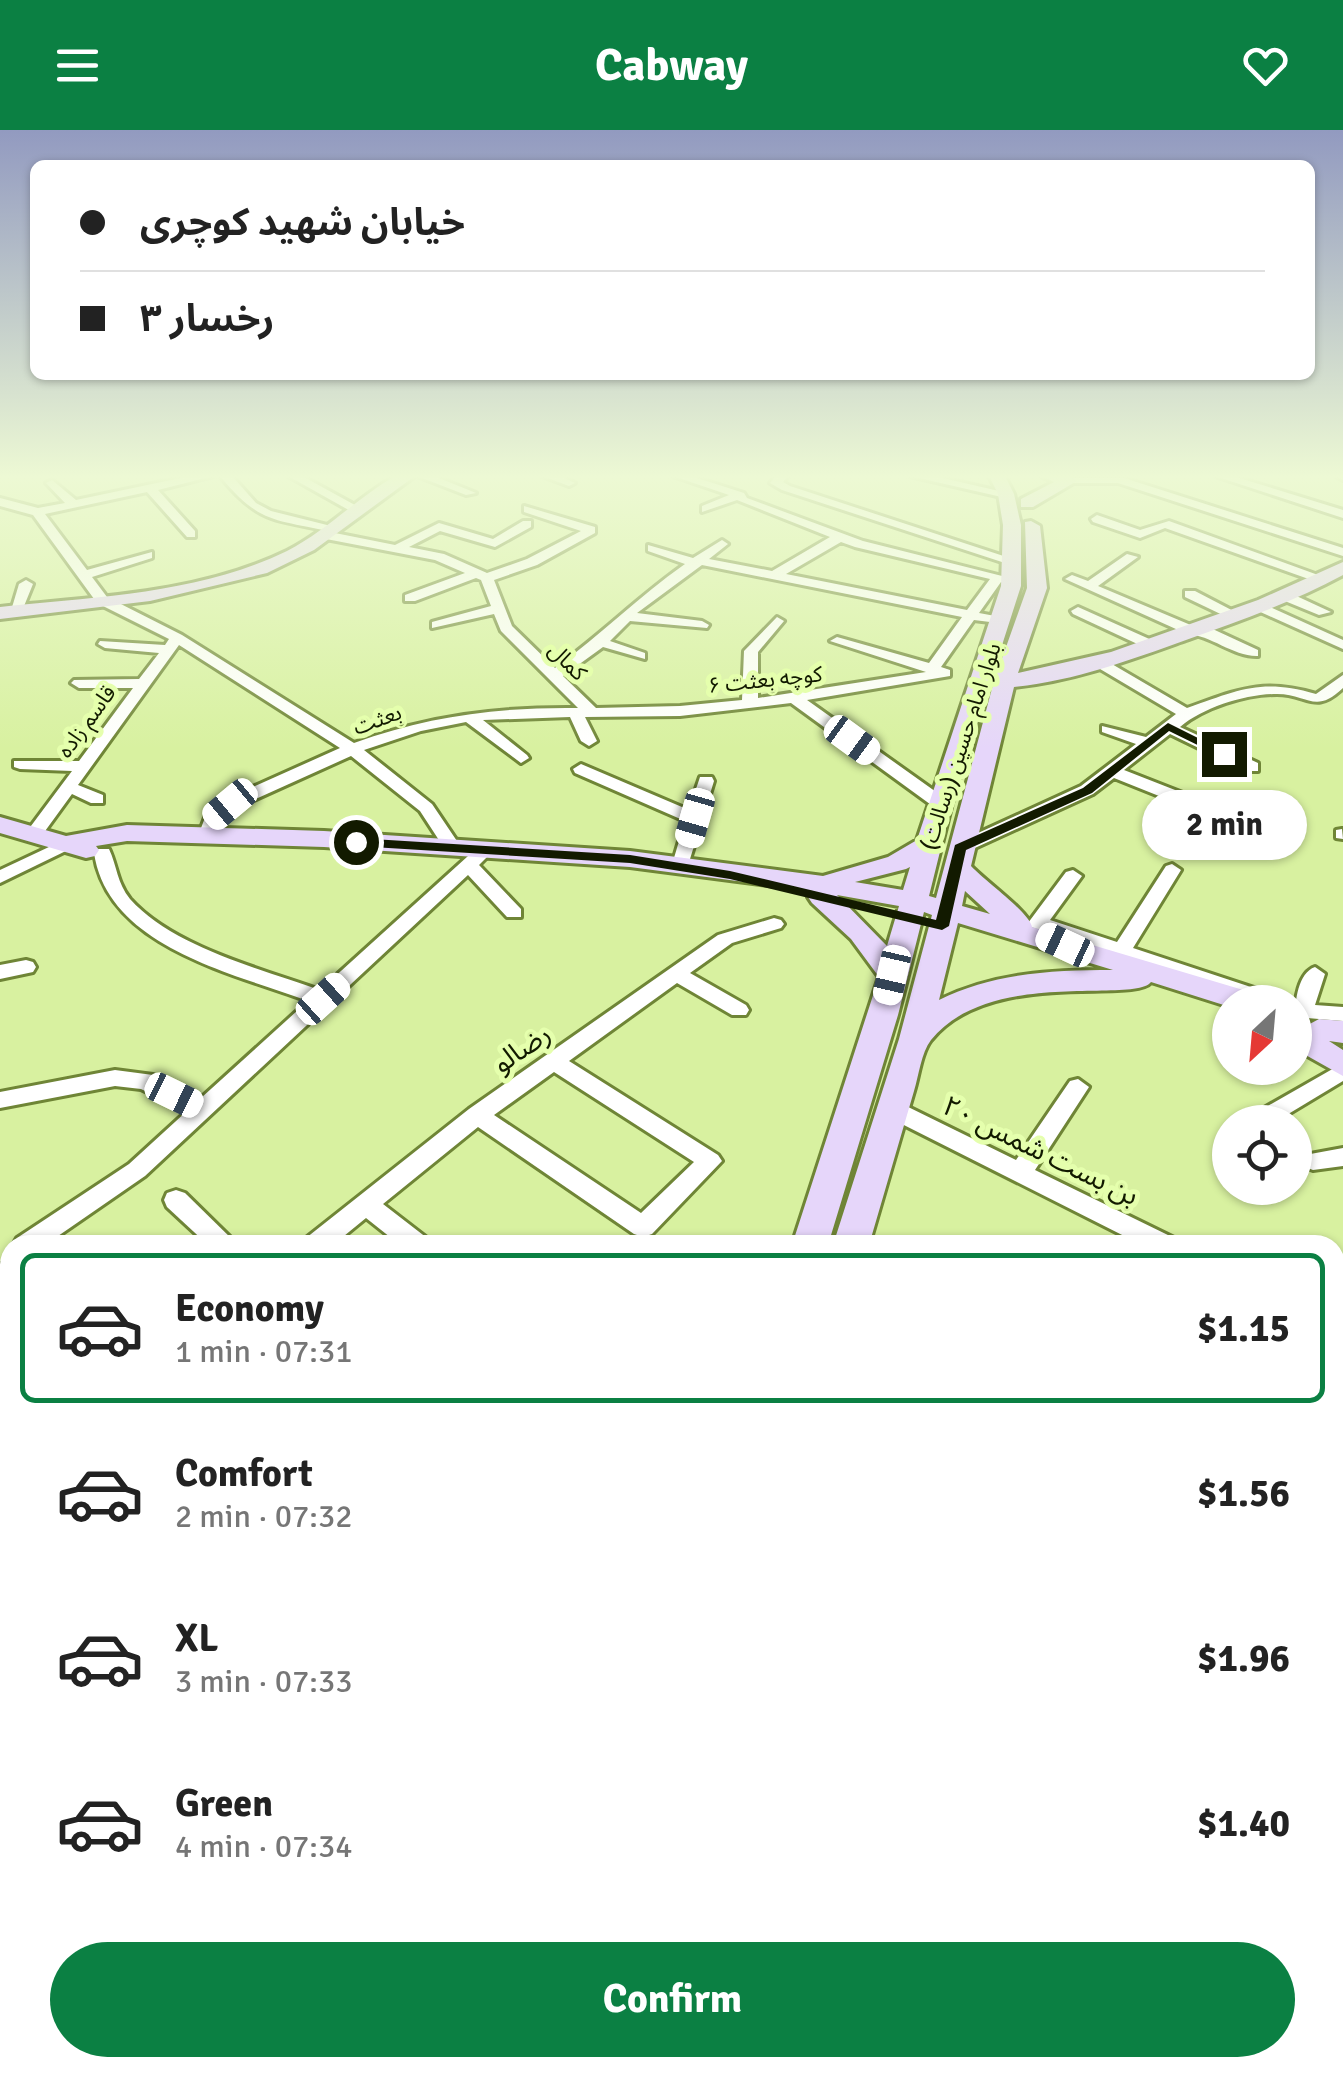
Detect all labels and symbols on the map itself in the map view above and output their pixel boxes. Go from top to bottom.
street label: کمال [543,636,593,687]
street label: بلوار امام حسین (رسالت) [914,639,1010,854]
street label: کوچه بعثت ۶ [706,660,825,700]
street label: قاسم زاده [51,680,124,765]
street label: بعثت [349,698,405,741]
car [819,710,885,770]
route end [1202,732,1247,777]
car [197,773,263,835]
car [672,785,718,851]
callout: 2 min [1142,789,1306,859]
route start [334,820,379,865]
car [1031,919,1099,971]
car [871,942,913,1008]
car [291,968,355,1030]
north arrow [1212,985,1312,1085]
street label: رضالو [486,1017,557,1081]
car [140,1068,208,1122]
street label: بن بست شمس ۲۰ [937,1089,1144,1213]

